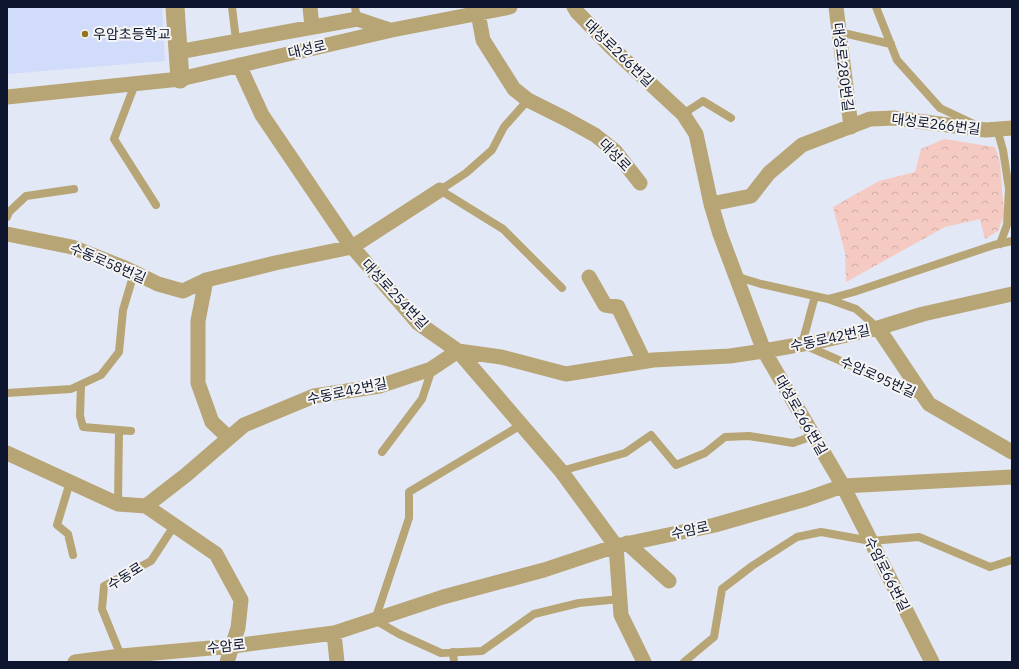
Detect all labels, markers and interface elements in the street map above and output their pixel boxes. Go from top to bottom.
street label: 대성로266번길 [581,15,657,91]
street label: 대성로280번길 [829,21,857,113]
place label: 우암초등학교 [93,25,170,43]
marker: 우암초등학교 [80,29,90,39]
street label: 대성로 [286,36,328,62]
street label: 대성로266번길 [890,110,982,138]
street label: 대성로 [595,135,635,175]
street label: 수동로58번길 [67,239,149,287]
street label: 대성로254번길 [358,255,432,333]
street label: 수동로42번길 [788,321,872,355]
street label: 수암로95번길 [837,352,919,402]
street label: 대성로266번길 [771,372,831,458]
street label: 수동로42번길 [305,374,389,408]
street label: 수암로 [669,517,711,543]
street label: 수암로66번길 [861,534,913,614]
street label: 수동로 [104,558,146,594]
street label: 수암로 [206,635,246,657]

